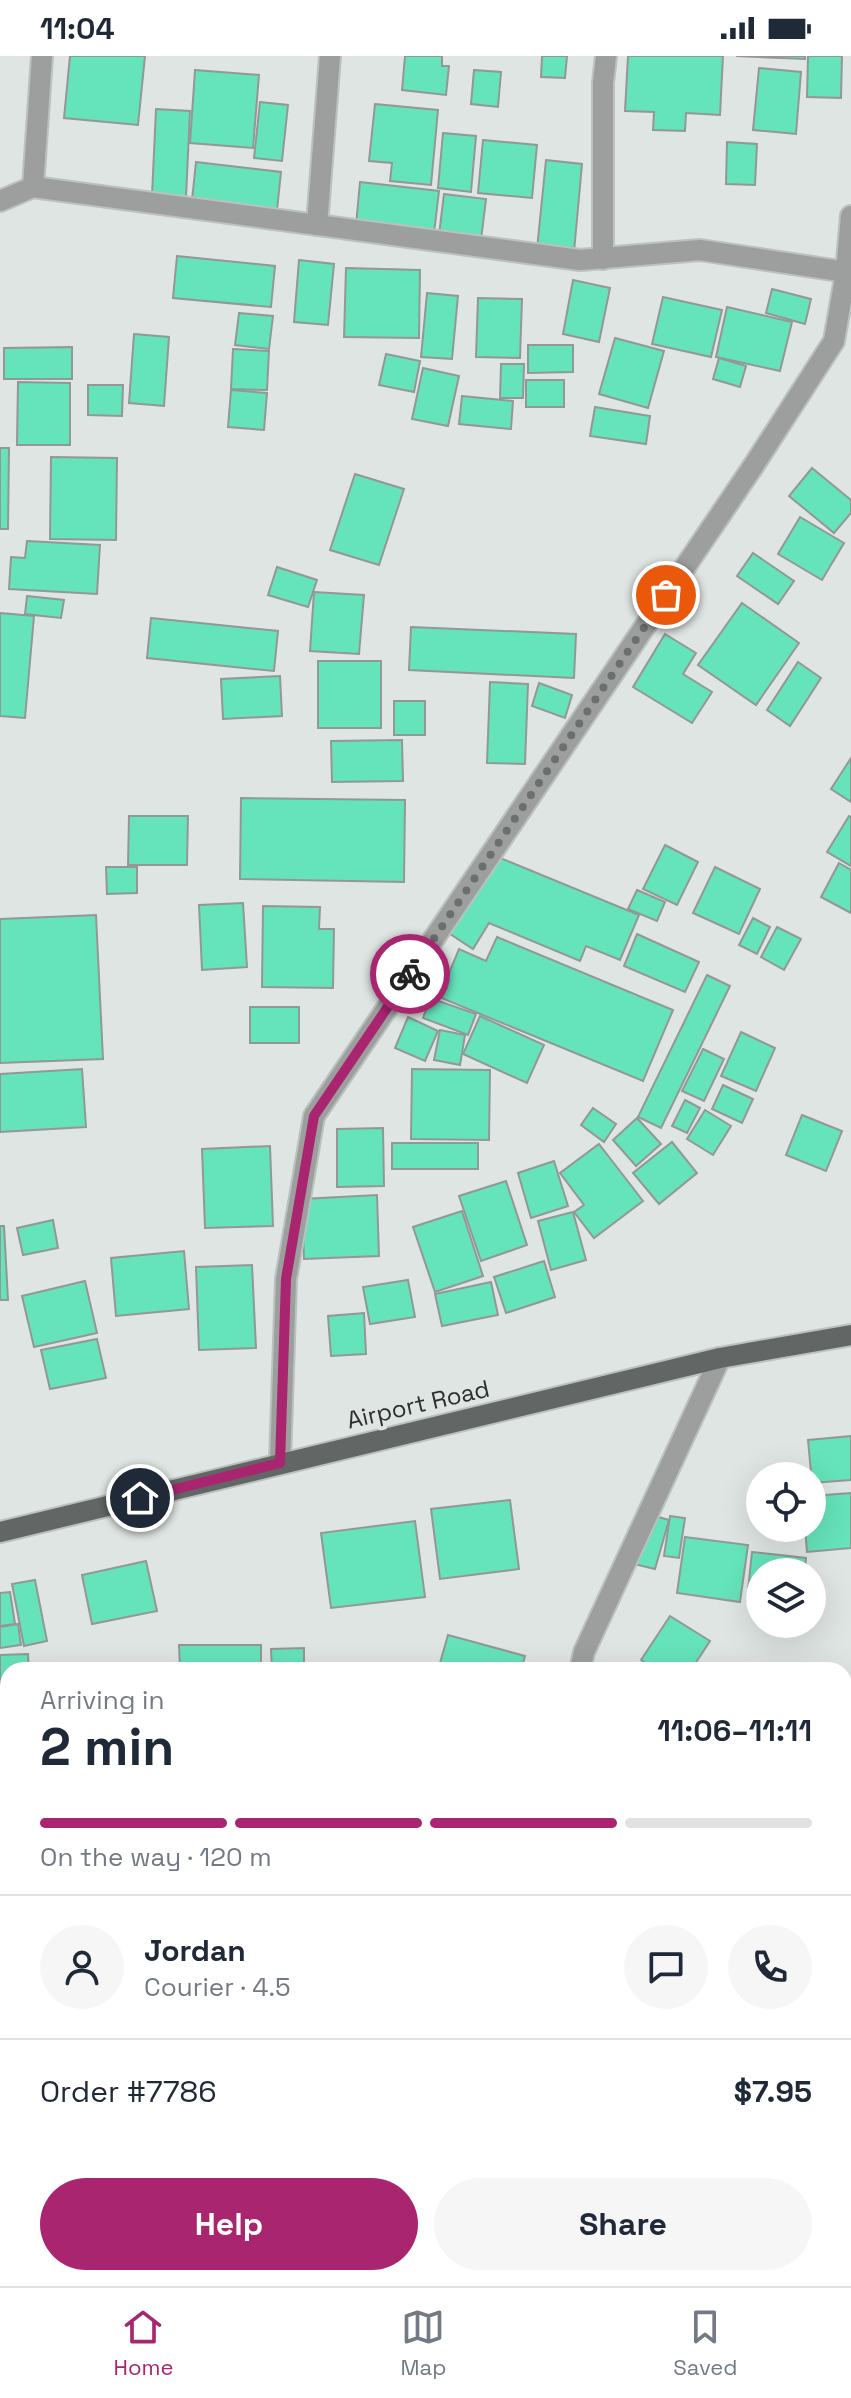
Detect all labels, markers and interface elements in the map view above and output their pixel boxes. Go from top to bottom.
text: 11:04 [40,9,115,48]
pin [632,561,700,629]
icon: bag [644,573,688,617]
courier [370,934,450,1014]
icon: bike [388,952,432,996]
street label: Airport Road [344,1373,492,1435]
map controls [746,1462,826,1638]
button: locate [746,1462,826,1542]
pin [106,1464,174,1532]
icon: home [118,1476,162,1520]
button: layers [746,1558,826,1638]
text: Arriving in [40,1683,164,1717]
text: 11:06–11:11 [657,1711,812,1750]
text: 2 min [40,1714,174,1780]
text: On the way · 120 m [40,1840,272,1874]
button: person [40,1925,124,2009]
button: chat [624,1925,708,2009]
button: phone [728,1925,812,2009]
text: Jordan [144,1931,246,1970]
text: Courier · 4.5 [144,1970,291,2004]
text: Order #7786 [40,2072,217,2111]
text: $7.95 [734,2072,812,2111]
button: Help [40,2178,418,2270]
button: Share [434,2178,812,2270]
tab: Home [114,2305,173,2381]
tab: Map [400,2305,446,2381]
tab: Saved [673,2305,738,2381]

